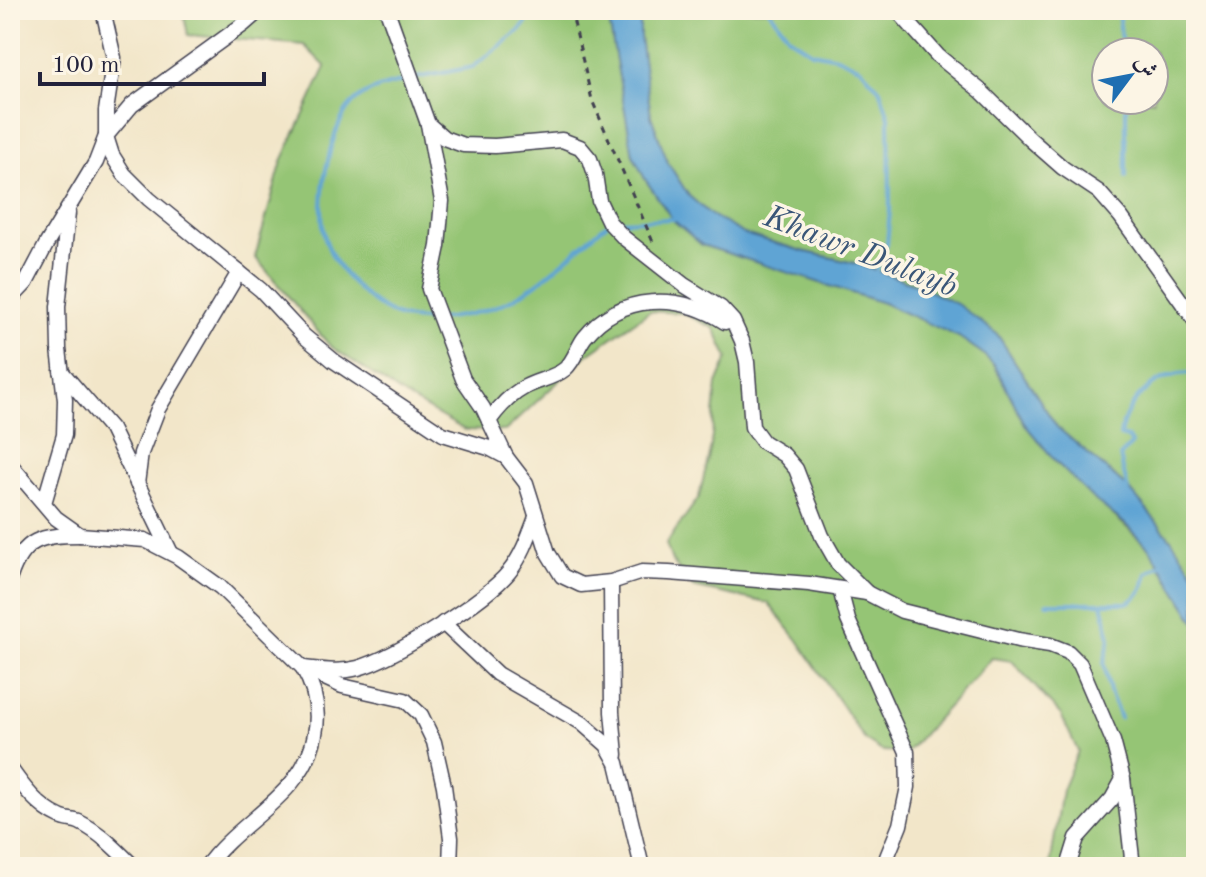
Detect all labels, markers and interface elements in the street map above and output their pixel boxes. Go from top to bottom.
scale bar [40,36,264,86]
north arrow [1090,36,1170,116]
text: ش [1130,51,1160,82]
text: 100 m [52,54,120,78]
water label: Khawr Dulayb [758,201,961,304]

